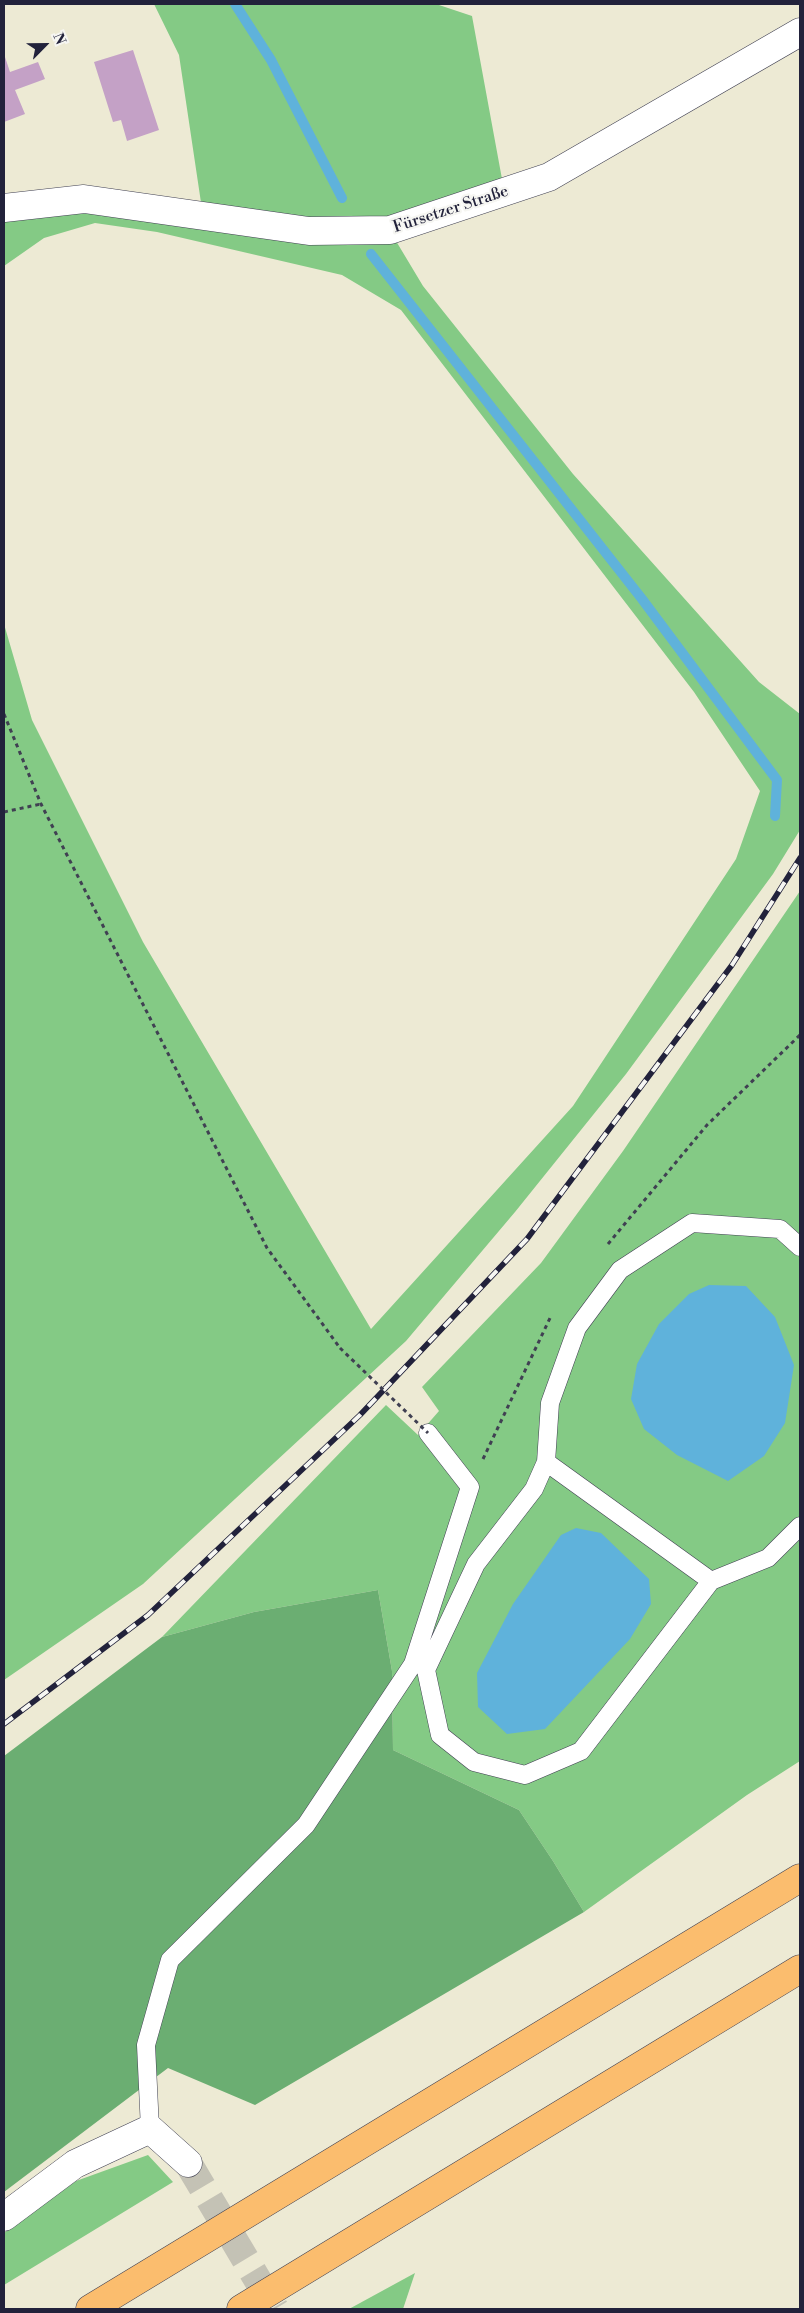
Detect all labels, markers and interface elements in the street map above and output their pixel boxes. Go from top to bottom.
north arrow [20,20,70,70]
text: N [48,31,69,48]
street label: Fürsetzer Straße [391,182,511,238]

